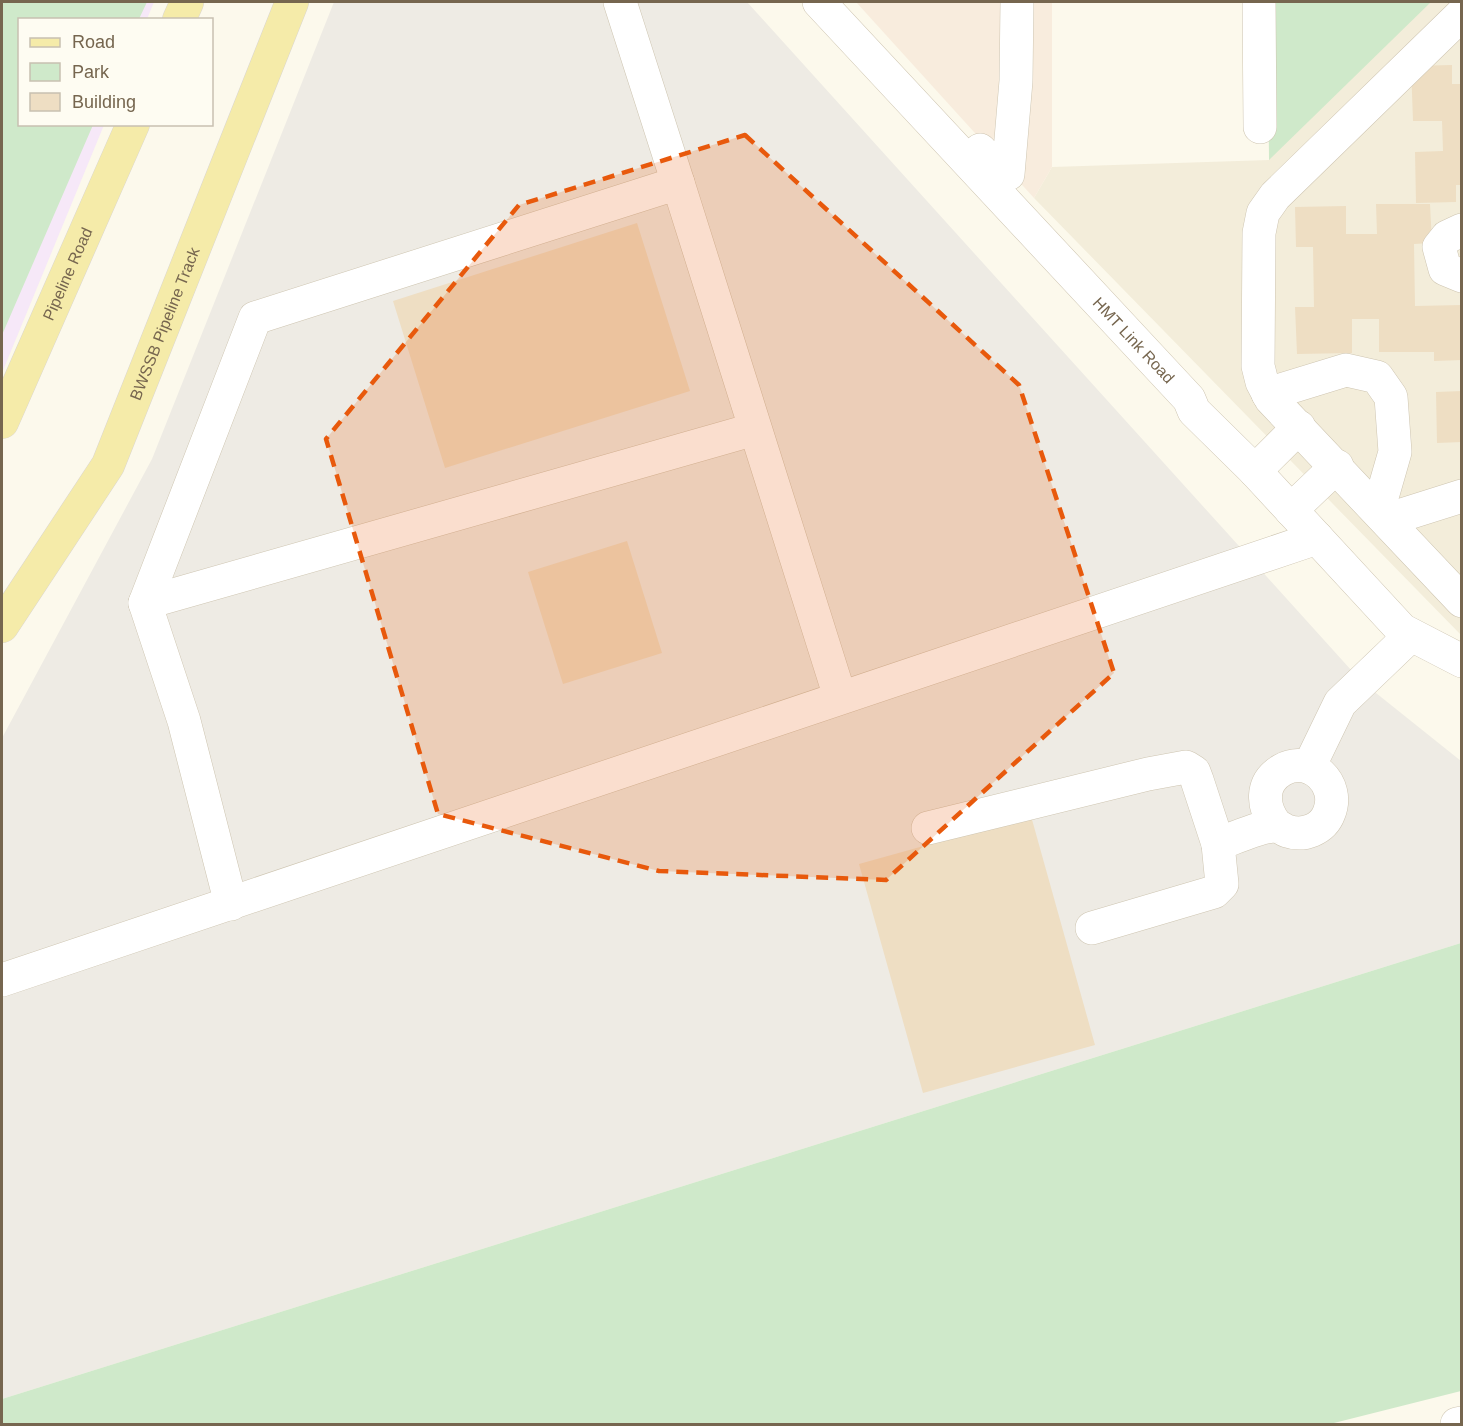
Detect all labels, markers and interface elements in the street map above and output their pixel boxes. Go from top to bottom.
legend [18,18,213,126]
text: Road [72,32,115,52]
text: Park [72,62,110,82]
text: Building [72,92,136,112]
street label: Pipeline Road [40,225,95,323]
street label: BWSSB Pipeline Track [127,244,203,402]
street label: HMT Link Road [1090,294,1178,387]

